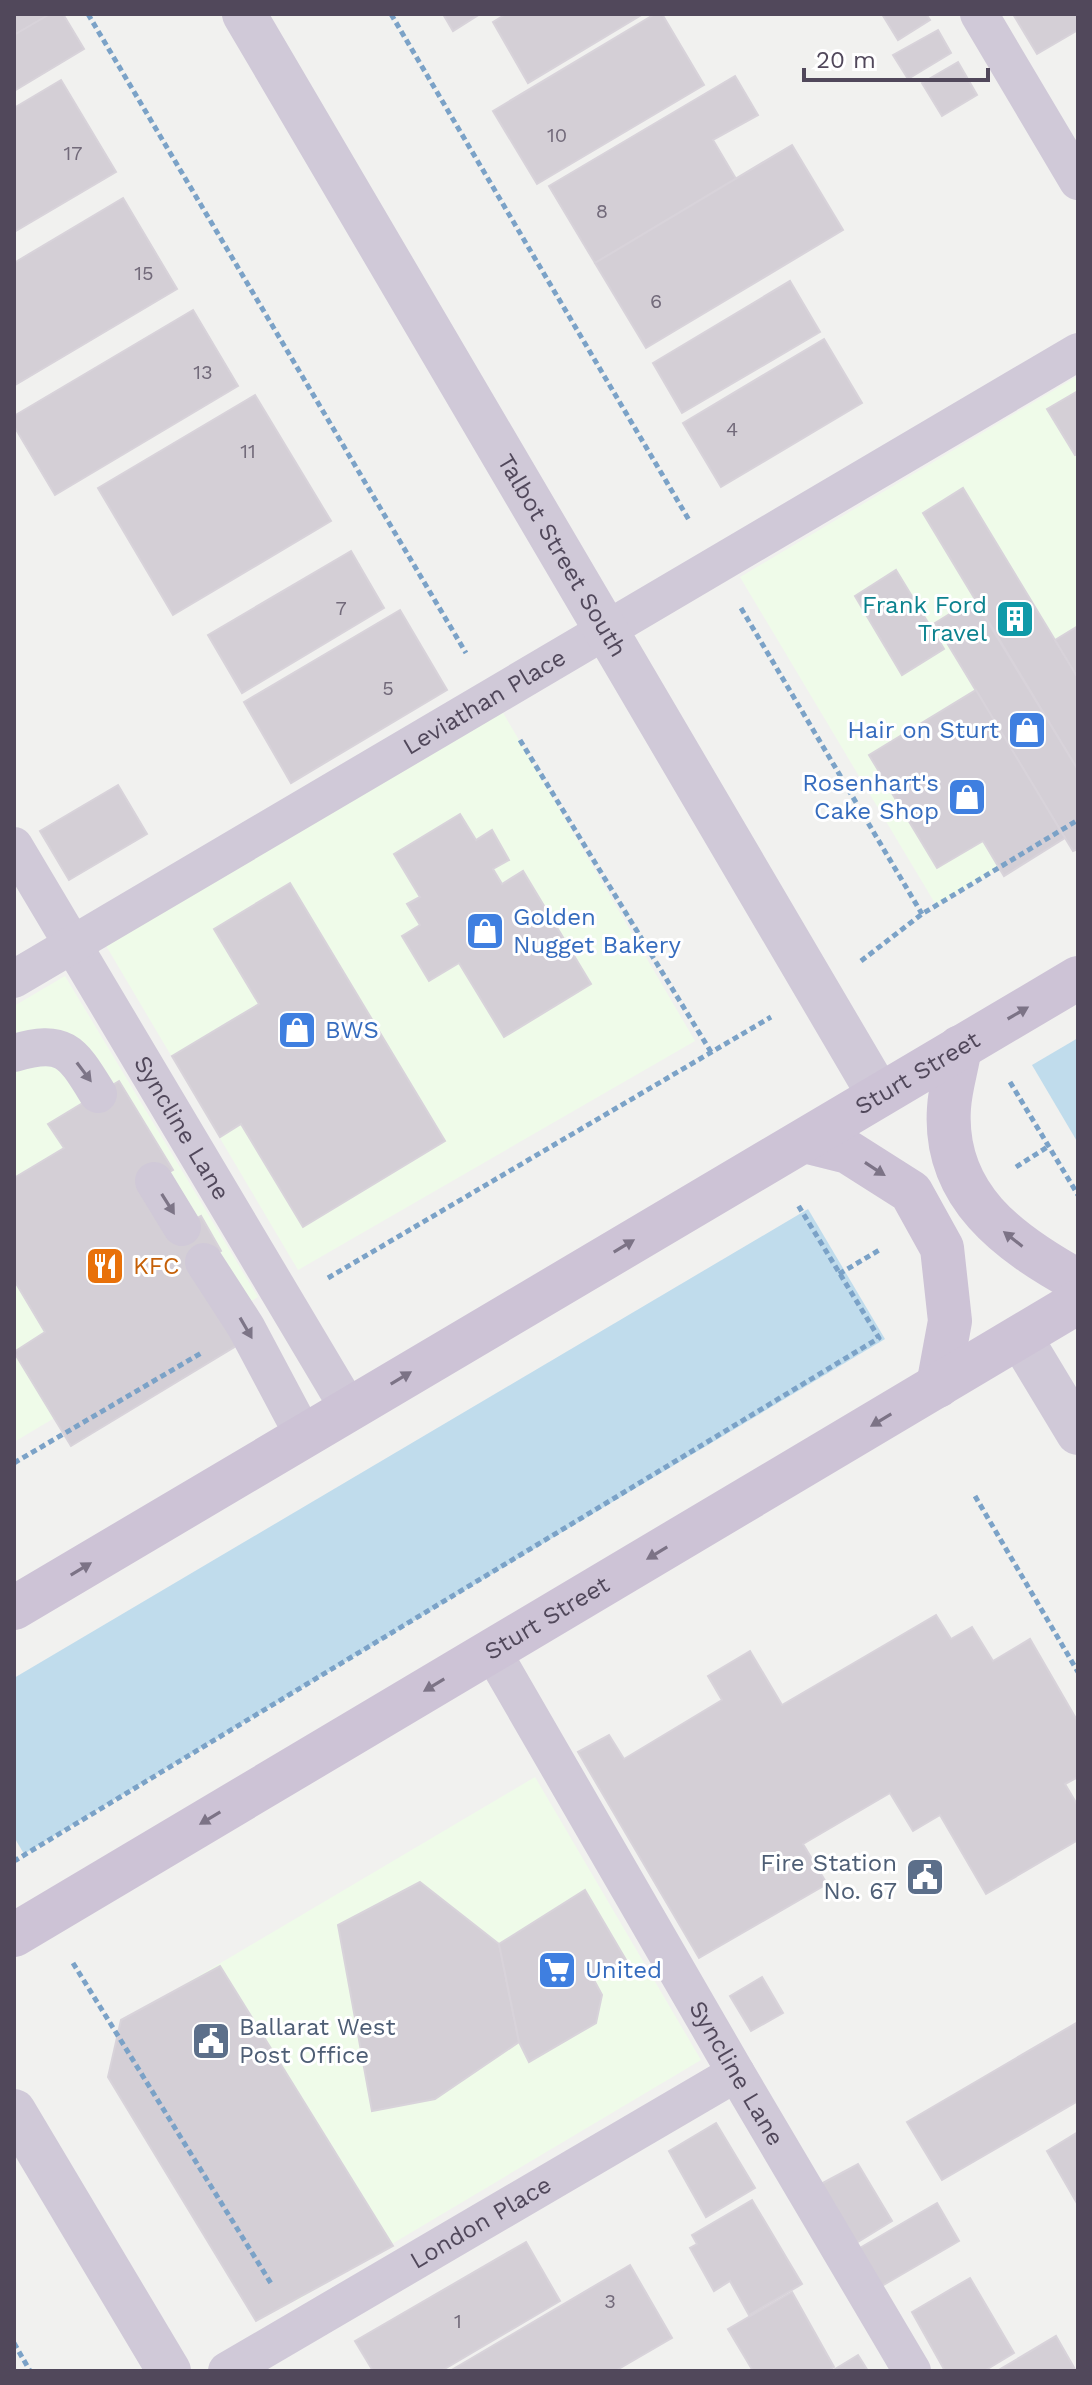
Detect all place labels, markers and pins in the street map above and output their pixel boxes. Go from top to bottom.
place label: Frank Ford Travel [862,591,988,647]
building icon: Frank Ford Travel [994,598,1036,640]
shop icon: Hair on Sturt [1006,709,1048,751]
place label: Hair on Sturt [847,716,999,744]
place label: Rosenhart's Cake Shop [802,769,939,825]
shop icon: Rosenhart's Cake Shop [946,776,988,818]
place label: Golden Nugget Bakery [513,903,682,959]
shop icon: Golden Nugget Bakery [464,910,506,952]
shop icon: BWS [276,1009,318,1051]
place label: BWS [325,1016,379,1044]
restaurant icon: KFC [84,1245,126,1287]
place label: KFC [133,1252,180,1280]
place label: Fire Station No. 67 [760,1849,897,1905]
public building icon: Fire Station No. 67 [904,1856,946,1898]
supermarket icon: United [536,1949,578,1991]
place label: United [585,1956,662,1984]
place label: Ballarat West Post Office [239,2013,396,2069]
public building icon: Ballarat West Post Office [190,2020,232,2062]

